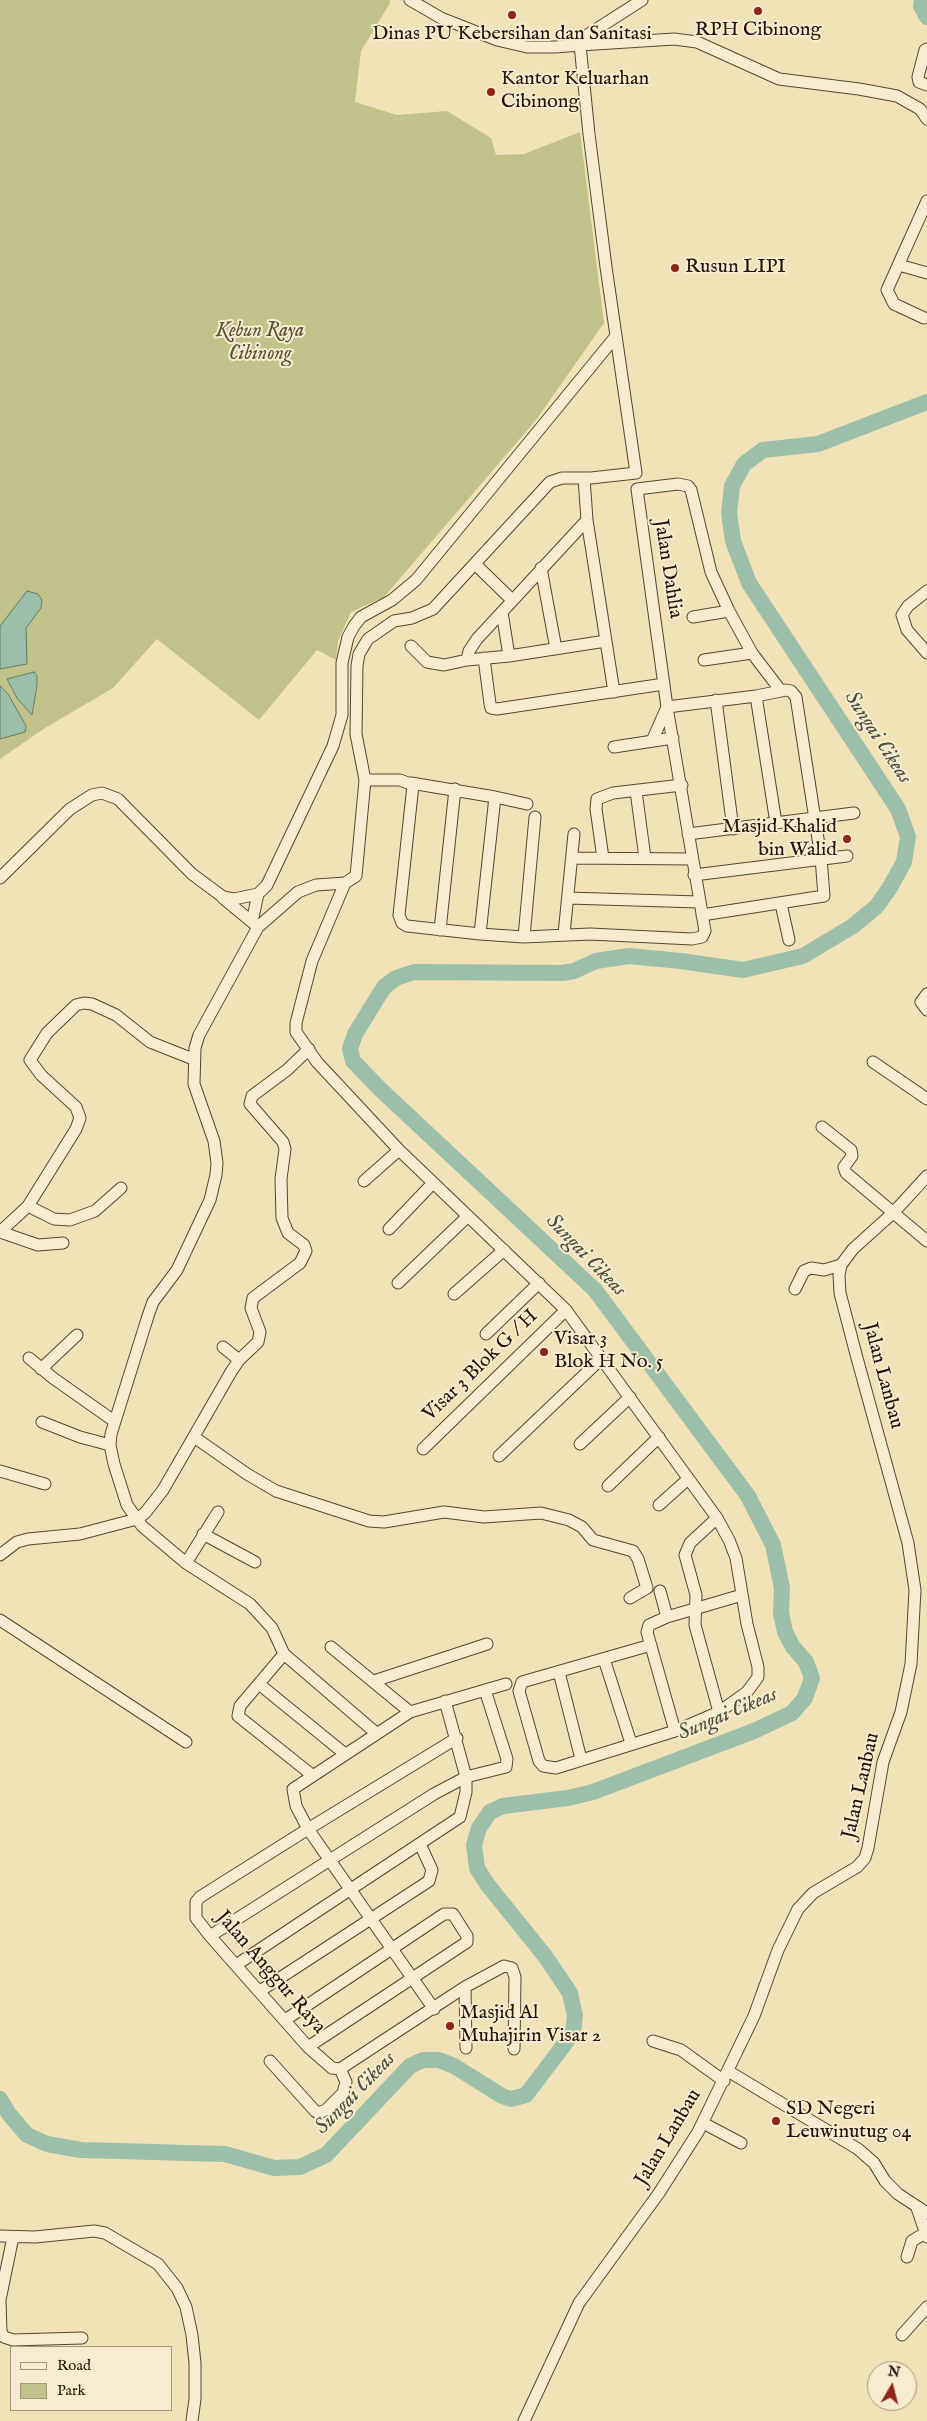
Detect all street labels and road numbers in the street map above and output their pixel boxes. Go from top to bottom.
street label: Jalan Dahlia [647,518,687,620]
street label: Visar 3 Blok G / H [418,1305,544,1427]
street label: Jalan Lanbau [856,1320,908,1432]
street label: Jalan Lanbau [838,1730,886,1842]
street label: Jalan Anggur Raya [210,1907,330,2039]
street label: Jalan Lanbau [631,2085,707,2191]

